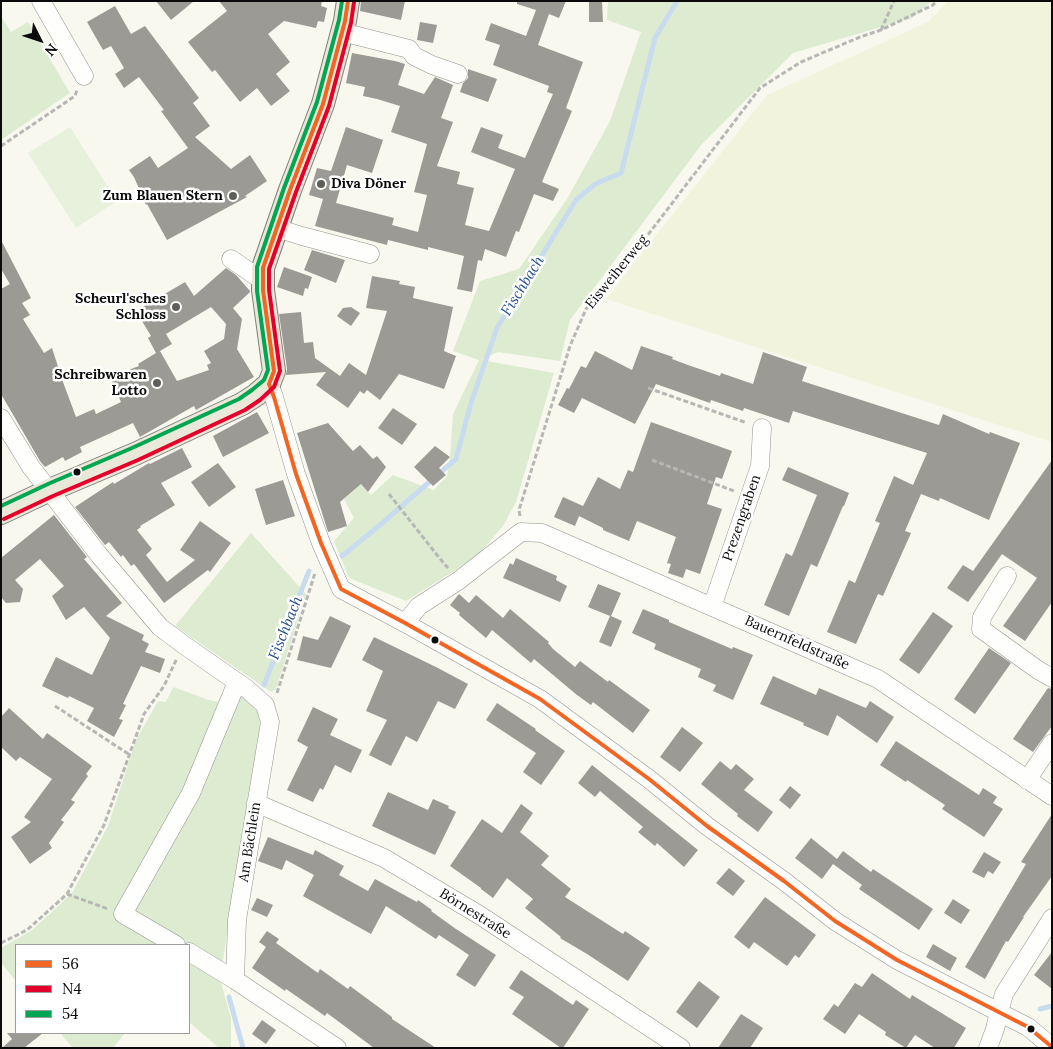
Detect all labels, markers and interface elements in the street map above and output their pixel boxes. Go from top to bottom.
north arrow [15,15,65,65]
text: N [41,40,62,60]
place label: Diva Döner [331,176,406,192]
marker: Diva Döner [315,178,327,190]
place label: Zum Blauen Stern [103,188,223,204]
marker: Zum Blauen Stern [227,190,239,202]
street label: Eisweiherweg [582,232,652,312]
water label: Fischbach [498,253,548,319]
place label: Scheurl'sches Schloss [75,291,166,324]
marker: Scheurl'sches Schloss [170,301,182,313]
place label: Schreibwaren Lotto [54,367,147,400]
marker: Schreibwaren Lotto [151,377,163,389]
unlabelled marker [72,467,82,477]
street label: Prezengraben [719,473,765,563]
water label: Fischbach [265,594,307,662]
street label: Bauernfeldstraße [742,612,852,674]
unlabelled marker [430,635,440,645]
street label: Am Bächlein [235,801,265,883]
street label: Börnestraße [436,885,514,943]
legend [15,944,190,1034]
text: 56 [62,954,79,973]
text: N4 [62,979,82,998]
text: 54 [62,1004,78,1023]
unlabelled marker [1026,1024,1036,1034]

